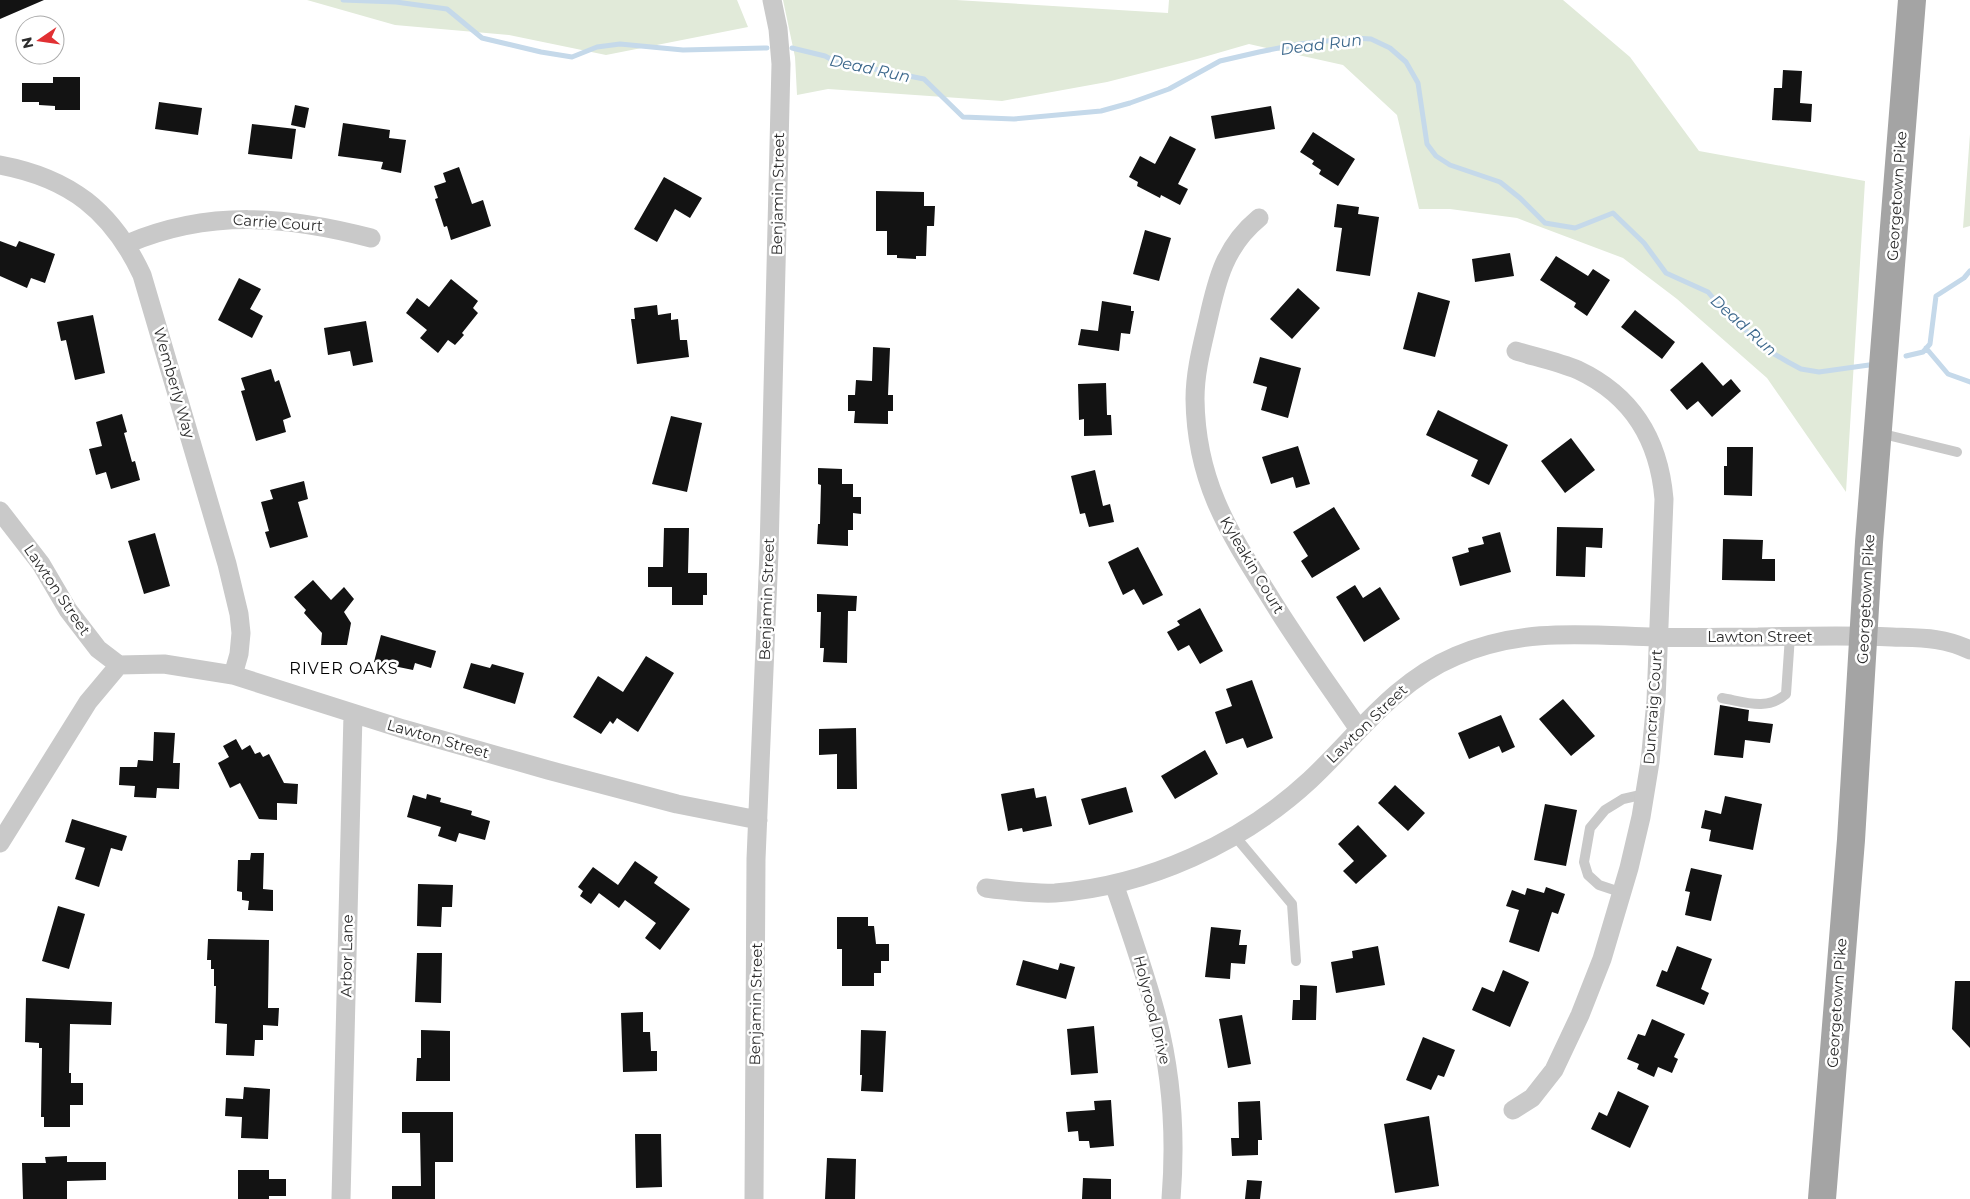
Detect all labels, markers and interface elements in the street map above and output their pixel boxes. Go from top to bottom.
north arrow [15,15,65,65]
water label: Dead Run [1279,30,1363,59]
text: N [17,35,37,50]
water label: Dead Run [828,51,912,86]
street label: Georgetown Pike [1882,130,1911,261]
street label: Benjamin Street [767,132,788,256]
street label: Carrie Court [232,210,324,235]
water label: Dead Run [1707,291,1780,360]
street label: Wemberly Way [150,325,200,441]
street label: Kyleakin Court [1216,513,1289,617]
street label: Georgetown Pike [1853,534,1878,664]
street label: Benjamin Street [755,537,778,661]
street label: Lawton Street [20,541,95,639]
street label: Lawton Street [1707,627,1813,646]
street label: Duncraig Court [1639,649,1666,765]
district label: RIVER OAKS [289,659,399,678]
street label: Lawton Street [1322,680,1411,767]
street label: Lawton Street [385,715,491,762]
street label: Arbor Lane [336,914,357,998]
street label: Georgetown Pike [1822,937,1851,1068]
street label: Benjamin Street [745,942,766,1066]
street label: Holyrood Drive [1130,953,1175,1066]

